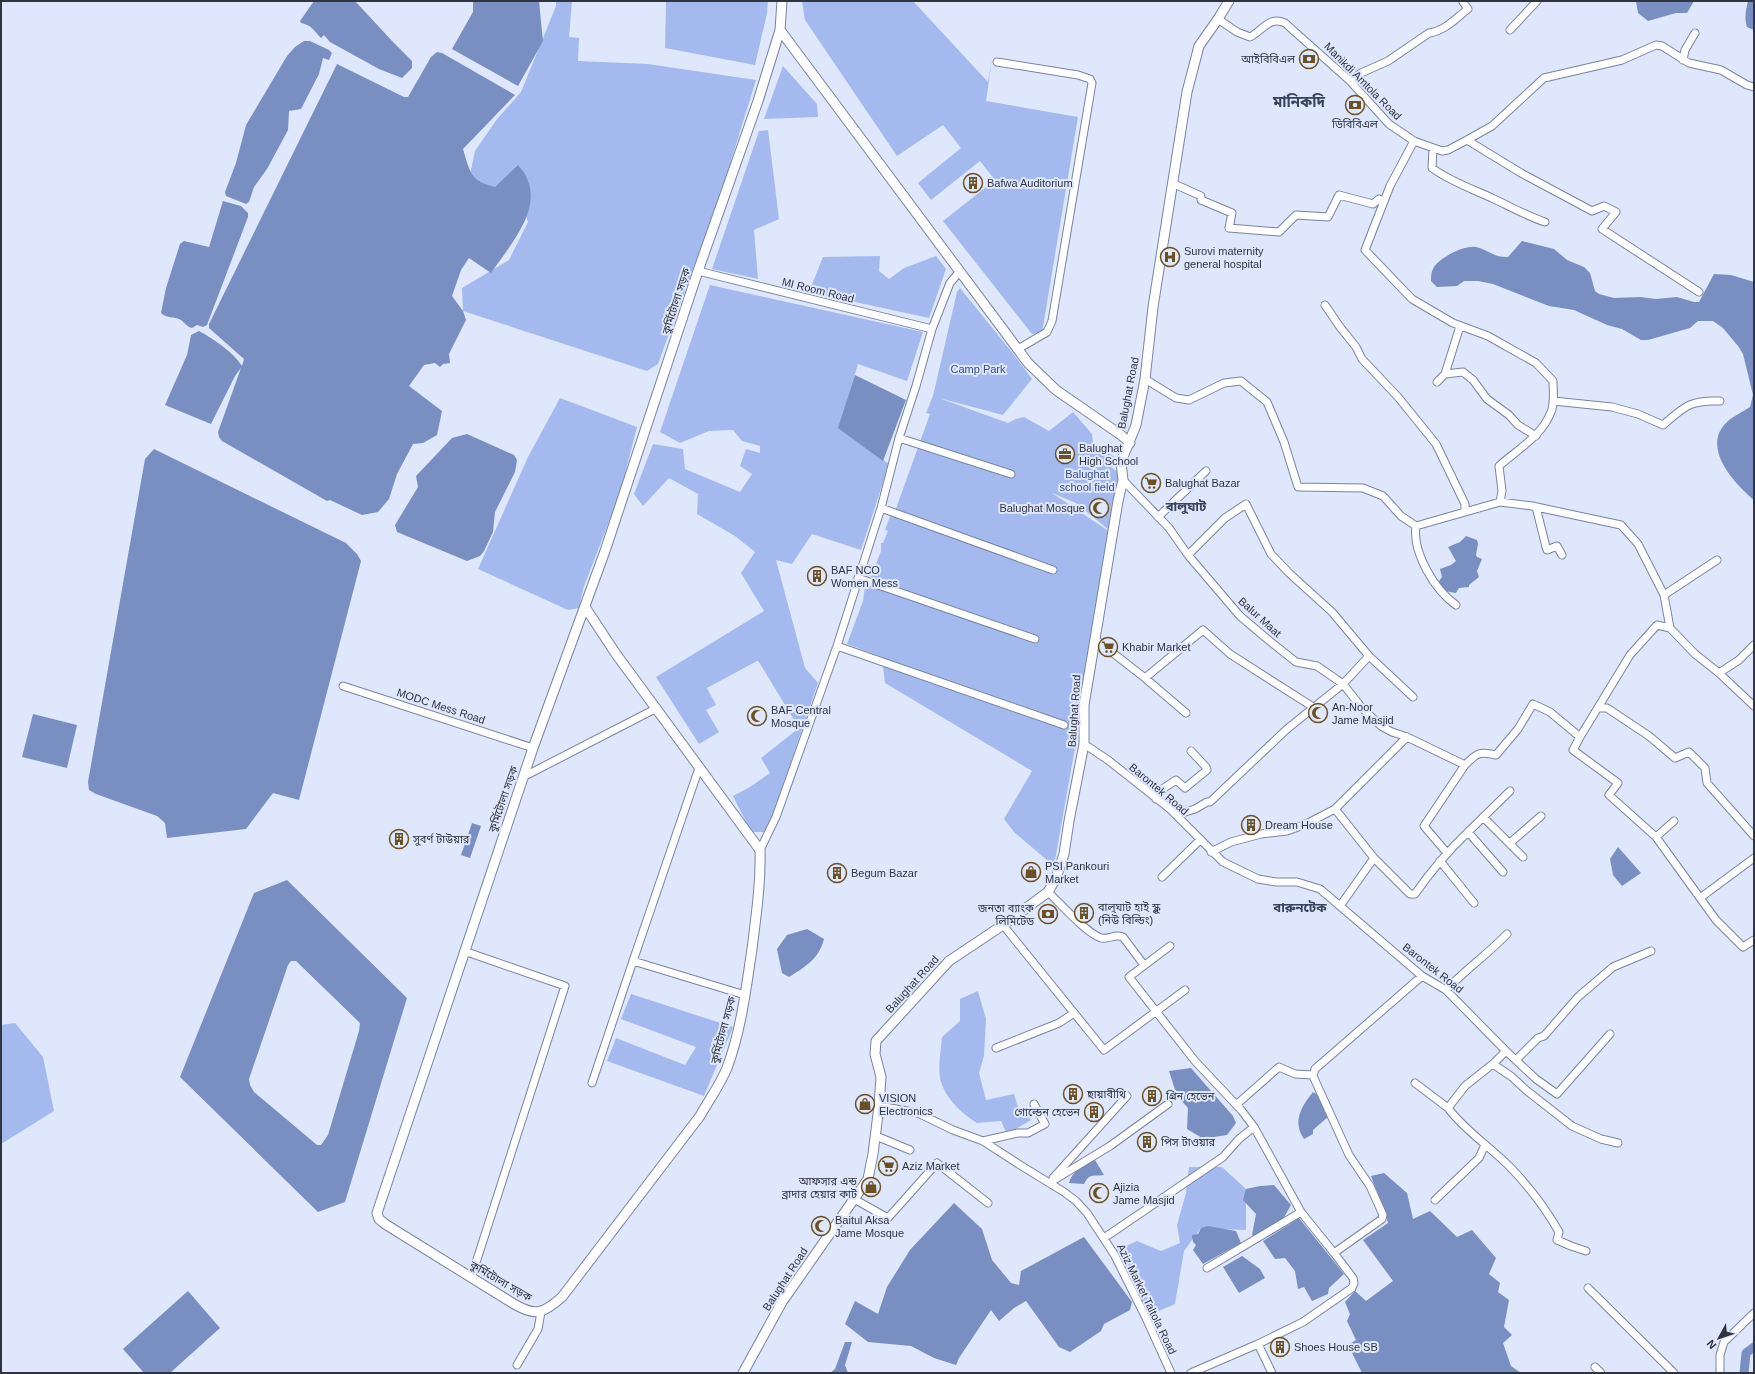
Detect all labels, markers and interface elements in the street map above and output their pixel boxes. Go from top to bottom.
street label: Manikdi Amtola Road [1322,40,1404,122]
bank icon: আইবিবিএল [1298,48,1320,70]
place label: আইবিবিএল [1240,53,1296,65]
district label: মানিকদি [1272,93,1326,110]
bank icon: ডিবিবিএল [1344,94,1366,116]
place label: ডিবিবিএল [1331,118,1379,130]
building icon: Bafwa Auditorium [962,172,984,194]
place label: Bafwa Auditorium [987,177,1073,189]
place label: Surovi maternity general hospital [1184,245,1264,270]
hospital icon: Surovi maternity general hospital [1159,246,1181,268]
street label: কুর্মিটোলা সড়ক [658,266,693,337]
street label: MI Room Road [781,275,855,305]
street label: Balughat Road [1115,356,1141,430]
park label: Camp Park [950,363,1006,375]
place label: Balughat High School [1079,442,1138,467]
office icon: Balughat High School [1054,443,1076,465]
park label: Balughat school field [1059,468,1115,493]
supermarket icon: Balughat Bazar [1140,472,1162,494]
place label: Balughat Bazar [1165,477,1241,489]
mosque icon: Balughat Mosque [1088,497,1110,519]
district label: বালুঘাট [1165,499,1207,515]
place label: Balughat Mosque [999,502,1085,514]
place label: BAF NCO Women Mess [831,564,899,589]
building icon: BAF NCO Women Mess [806,565,828,587]
street label: Balur Maat [1236,595,1284,639]
supermarket icon: Khabir Market [1097,636,1119,658]
place label: Khabir Market [1122,641,1190,653]
street label: Balughat Road [1065,674,1083,748]
street label: MODC Mess Road [395,686,487,726]
place label: An-Noor Jame Masjid [1332,701,1394,726]
mosque icon: An-Noor Jame Masjid [1307,702,1329,724]
place label: BAF Central Mosque [771,704,831,729]
mosque icon: BAF Central Mosque [746,705,768,727]
street label: Barontek Road [1127,761,1191,817]
street label: কুর্মিটোলা সড়ক [485,764,521,835]
building icon: Dream House [1240,814,1262,836]
place label: Dream House [1265,819,1333,831]
building icon: সুবর্ণ টাউয়ার [388,828,410,850]
place label: সুবর্ণ টাউয়ার [412,832,470,846]
place label: PSI Pankouri Market [1045,860,1109,885]
shop icon: PSI Pankouri Market [1020,861,1042,883]
building icon: Begum Bazar [826,862,848,884]
place label: Begum Bazar [851,867,918,879]
district label: বারুনটেক [1272,900,1327,915]
place label: বালুঘাট হাই স্কুল (নিউ বিল্ডিং) [1097,901,1161,926]
place label: জনতা ব্যাংক লিমিটেড [977,902,1034,927]
building icon: বালুঘাট হাই স্কুল (নিউ বিল্ডিং) [1073,902,1095,924]
bank icon: জনতা ব্যাংক লিমিটেড [1037,903,1059,925]
street label: Barontek Road [1400,941,1466,995]
street label: Balughat Road [883,953,941,1015]
street label: কুর্মিটোলা সড়ক [707,995,739,1066]
building icon: ছায়াবীথি [1062,1083,1084,1105]
building icon: গ্রিন হেভেন [1141,1085,1163,1107]
place label: ছায়াবীথি [1086,1088,1127,1100]
place label: গ্রিন হেভেন [1165,1090,1215,1102]
place label: VISION Electronics [879,1092,933,1117]
shop icon: VISION Electronics [854,1093,876,1115]
building icon: গোল্ডেন হেভেন [1083,1101,1105,1123]
place label: গোল্ডেন হেভেন [1014,1106,1080,1118]
building icon: পিস টাওয়ার [1136,1131,1158,1153]
place label: পিস টাওয়ার [1160,1136,1216,1148]
supermarket icon: Aziz Market [877,1155,899,1177]
place label: Aziz Market [902,1160,959,1172]
place label: আফসার এন্ড ব্রাদার হেয়ার কাট [781,1175,858,1200]
shop icon: আফসার এন্ড ব্রাদার হেয়ার কাট [860,1176,882,1198]
place label: Ajizia Jame Masjid [1113,1181,1175,1206]
mosque icon: Ajizia Jame Masjid [1088,1182,1110,1204]
place label: Baitul Aksa Jame Mosque [835,1214,904,1239]
mosque icon: Baitul Aksa Jame Mosque [810,1215,832,1237]
street label: Aziz Market Taltola Road [1115,1242,1179,1356]
street label: Balughat Road [760,1245,810,1313]
street label: কুর্মিটোলা সড়ক [467,1257,534,1304]
north arrow [1699,1318,1739,1358]
building icon: Shoes House SB [1269,1336,1291,1358]
text: N [1704,1337,1718,1351]
place label: Shoes House SB [1294,1341,1378,1353]

